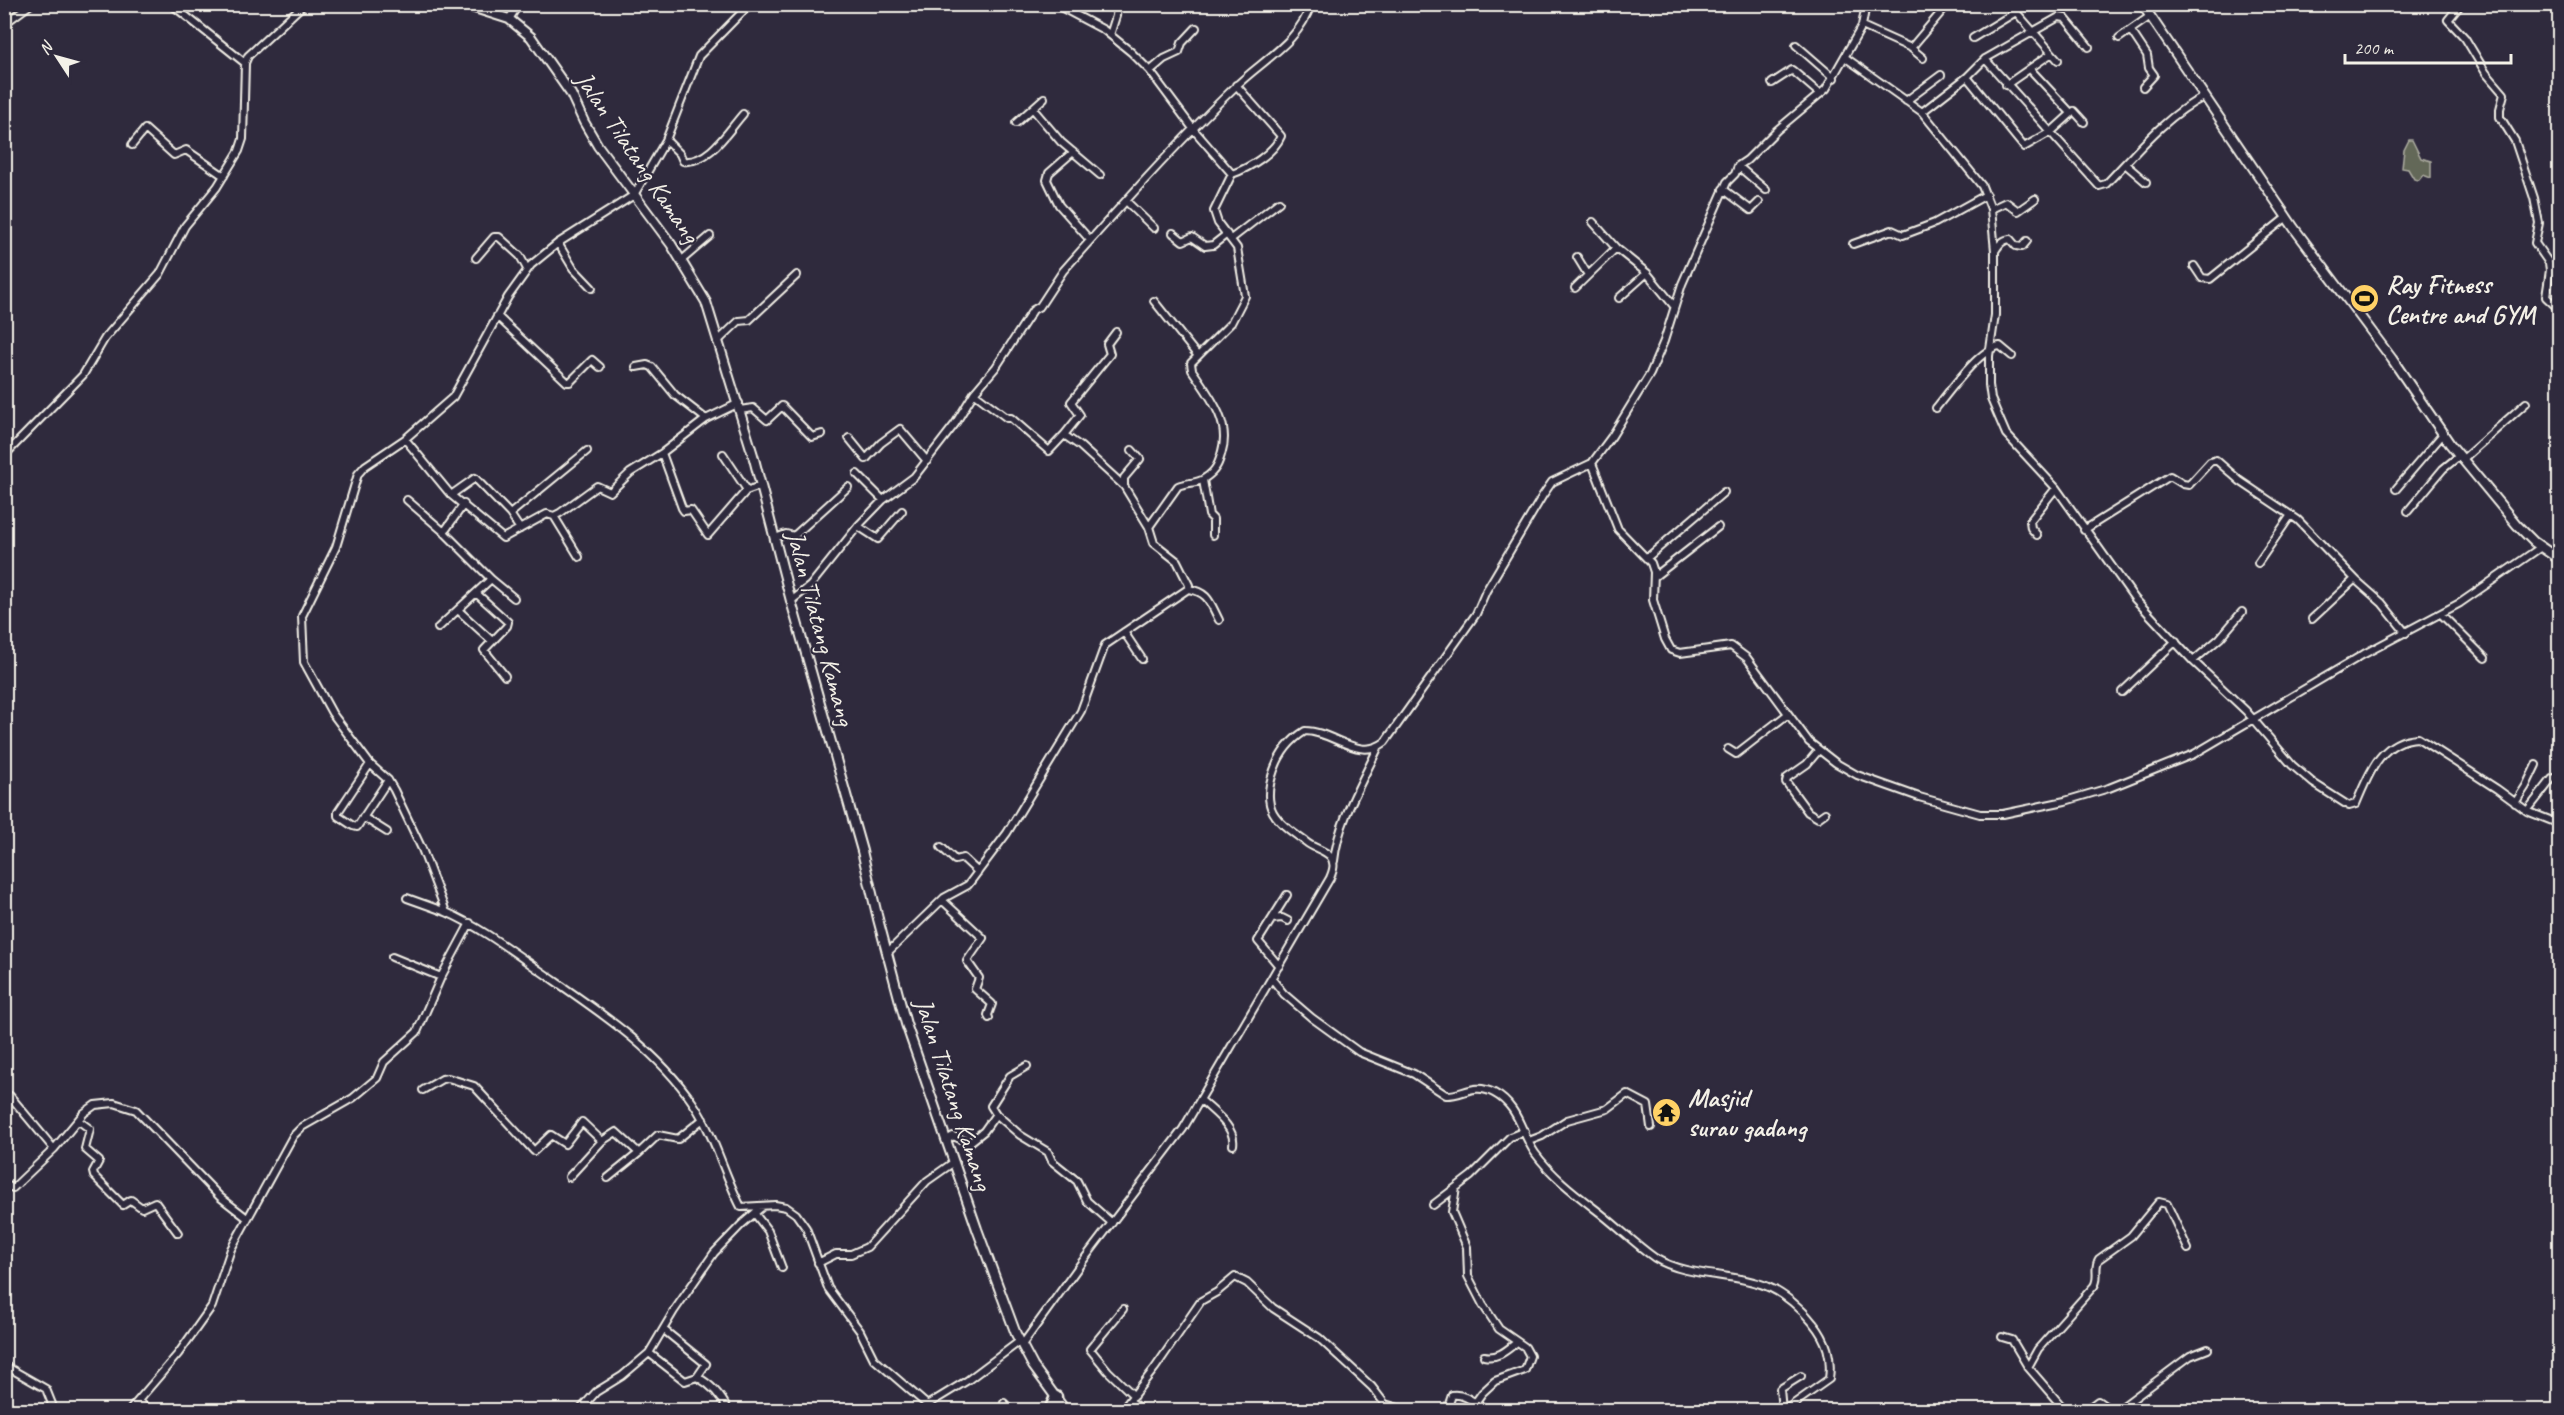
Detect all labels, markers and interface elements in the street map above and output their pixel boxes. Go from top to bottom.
north arrow [27,27,87,87]
scale bar [2345,27,2512,65]
text: N [35,36,58,59]
text: 200 m [2354,37,2395,59]
street label: Jalan Tilatang Kamang [567,63,708,251]
place label: Ray Fitness Centre and GYM [2386,268,2537,331]
sports icon: Ray Fitness Centre and GYM [2349,283,2381,315]
street label: Jalan Tilatang Kamang [778,525,863,731]
street label: Jalan Tilatang Kamang [906,992,1001,1196]
place label: Masjid surau gadang [1688,1081,1809,1144]
temple icon: Masjid surau gadang [1651,1096,1683,1128]

